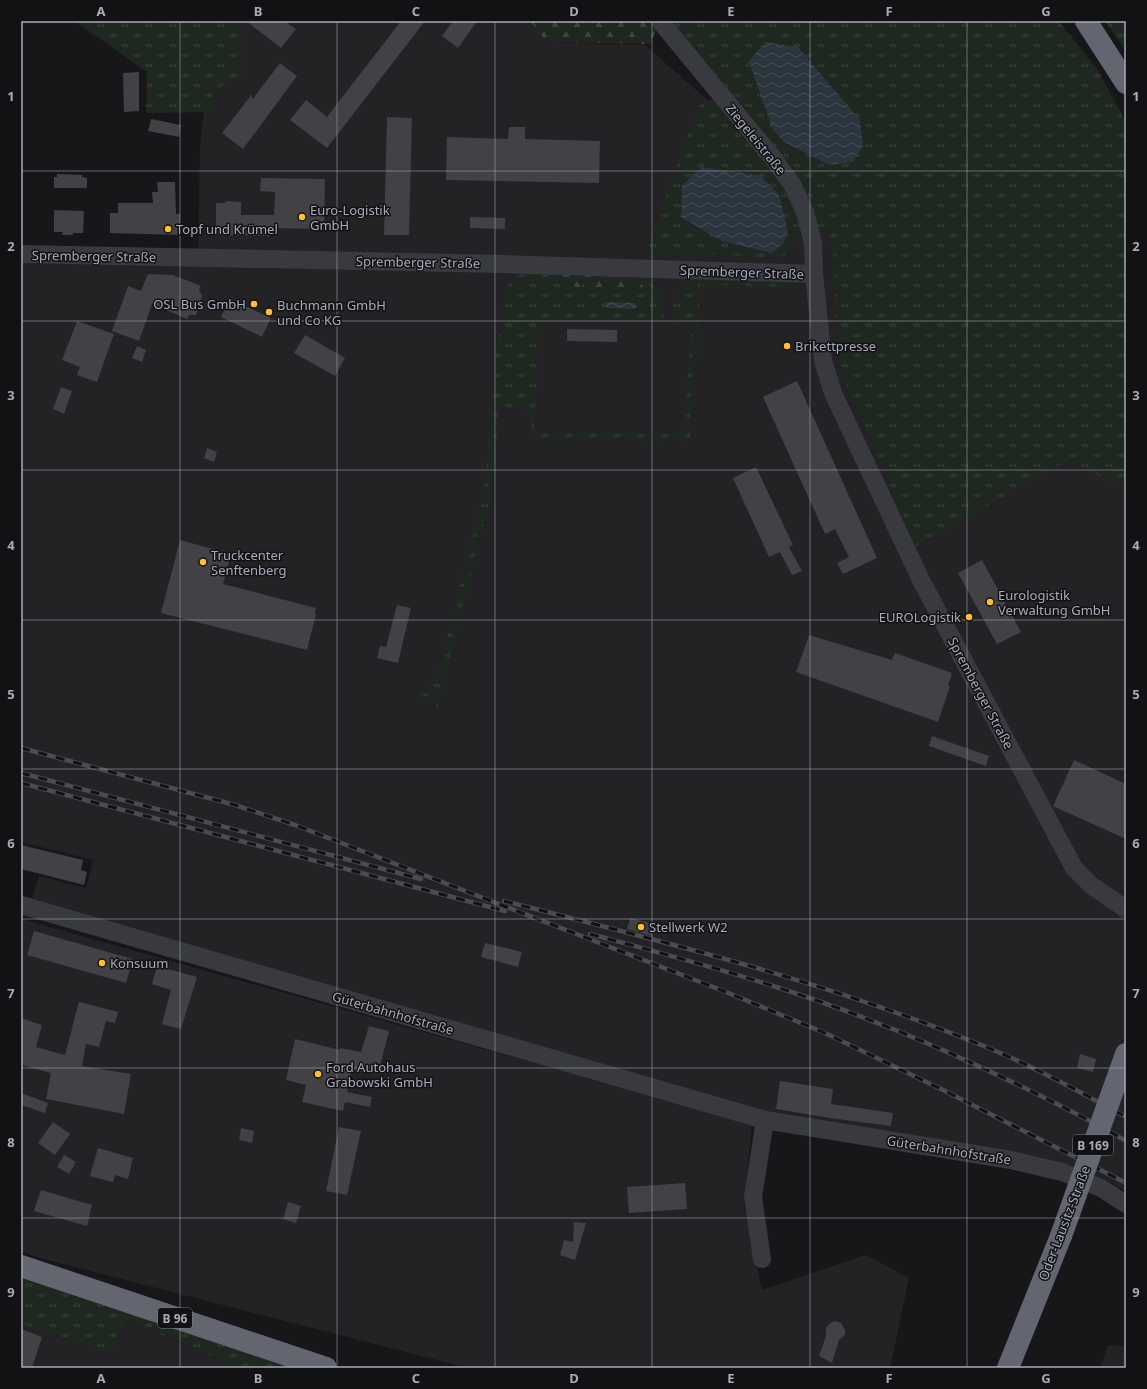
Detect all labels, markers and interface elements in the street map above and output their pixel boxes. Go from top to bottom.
text: A [97,2,106,20]
text: B [254,2,262,20]
text: C [412,2,420,20]
text: D [569,2,579,20]
text: E [727,2,735,20]
text: F [885,2,893,20]
text: G [1041,2,1051,20]
text: 1 [7,87,15,105]
text: 1 [1132,87,1140,105]
street label: Ziegeleistraße [722,100,790,178]
place label: Euro-Logistik GmbH [310,201,390,234]
marker: Euro-Logistik GmbH [297,212,307,222]
place label: Topf und Krümel [176,220,278,238]
marker: Topf und Krümel [163,224,173,234]
text: 2 [7,237,15,255]
text: 2 [1132,237,1140,255]
street label: Spremberger Straße [32,246,156,266]
street label: Spremberger Straße [356,252,480,272]
street label: Spremberger Straße [680,261,804,283]
place label: OSL Bus GmbH [153,295,246,313]
place label: Buchmann GmbH und Co KG [277,296,386,329]
marker: OSL Bus GmbH [249,299,259,309]
marker: Buchmann GmbH und Co KG [264,307,274,317]
place label: Brikettpresse [795,337,876,355]
marker: Brikettpresse [782,341,792,351]
text: 3 [7,386,15,404]
text: 3 [1132,386,1140,404]
text: 4 [7,536,15,554]
text: 4 [1132,536,1140,554]
place label: Truckcenter Senftenberg [211,546,287,579]
marker: Truckcenter Senftenberg [198,557,208,567]
place label: Eurologistik Verwaltung GmbH [998,586,1111,619]
marker: Eurologistik Verwaltung GmbH [985,597,995,607]
place label: EUROLogistik [879,608,961,626]
marker: EUROLogistik [964,612,974,622]
street label: Spremberger Straße [944,634,1018,752]
text: 5 [7,685,15,703]
text: 5 [1132,685,1140,703]
text: 6 [7,834,15,852]
text: 6 [1132,834,1140,852]
place label: Stellwerk W2 [649,918,728,936]
marker: Stellwerk W2 [636,922,646,932]
place label: Konsuum [110,954,168,972]
marker: Konsuum [97,958,107,968]
text: 7 [7,984,15,1002]
text: 7 [1132,984,1140,1002]
street label: Güterbahnhofstraße [330,987,456,1039]
place label: Ford Autohaus Grabowski GmbH [326,1058,433,1091]
marker: Ford Autohaus Grabowski GmbH [313,1069,323,1079]
street label: Güterbahnhofstraße [886,1131,1012,1169]
text: 8 [7,1133,15,1151]
text: 8 [1132,1133,1140,1151]
road number: B 169 [1073,1135,1113,1155]
street label: Oder-Lausitz-Straße [1034,1163,1094,1283]
text: 9 [7,1283,15,1301]
text: 9 [1132,1283,1140,1301]
road number: B 96 [158,1308,192,1328]
text: A [97,1369,106,1387]
text: B [254,1369,262,1387]
text: C [412,1369,420,1387]
text: D [569,1369,579,1387]
text: E [727,1369,735,1387]
text: F [885,1369,893,1387]
text: G [1041,1369,1051,1387]

